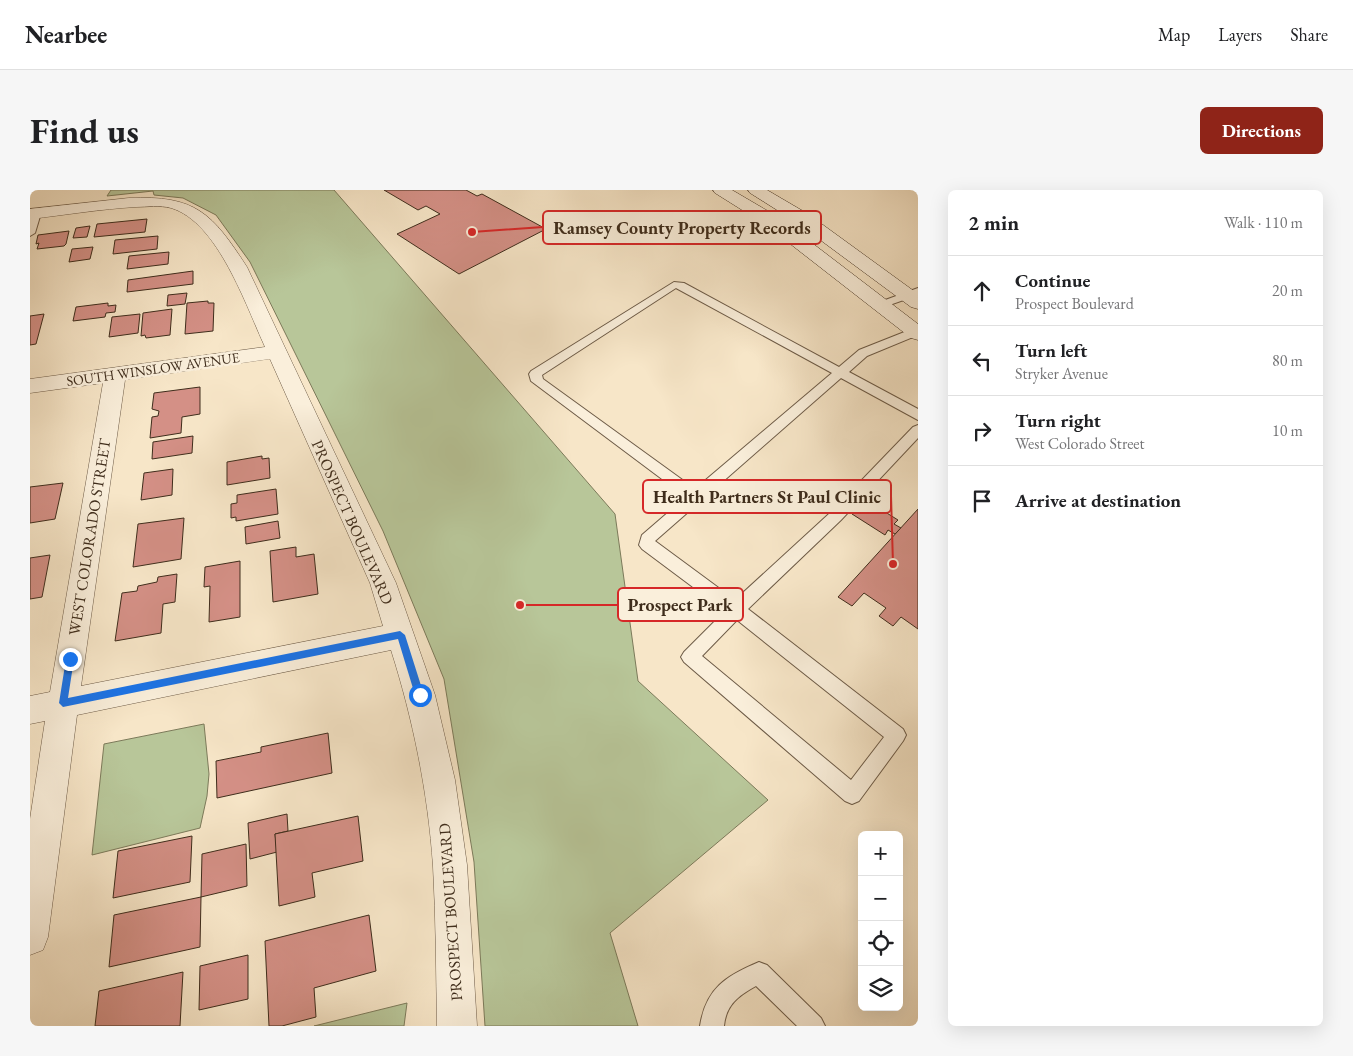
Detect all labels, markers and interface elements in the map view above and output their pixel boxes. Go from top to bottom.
text: Nearbee [25,19,107,50]
text: Map [1158,23,1190,46]
text: Layers [1218,23,1262,46]
text: Share [1290,23,1328,46]
button: Directions [1200,107,1323,154]
text: Find us [30,108,139,153]
text: 2 min [968,209,1019,236]
callout: Ramsey County Property Records [543,211,821,244]
text: Walk · 110 m [1224,212,1303,233]
text: Ramsey County Property Records [553,216,811,239]
text: Continue [1015,268,1090,293]
icon: ahead [968,277,996,305]
text: 20 m [1272,280,1303,301]
text: Prospect Boulevard [1015,293,1134,314]
text: Turn left [1015,338,1087,363]
icon: left [968,347,996,375]
street label: SOUTH WINSLOW AVENUE [65,348,241,390]
text: 80 m [1272,350,1303,371]
text: Stryker Avenue [1015,363,1108,384]
text: Turn right [1015,408,1101,433]
icon: right [968,417,996,445]
text: 10 m [1272,420,1303,441]
text: West Colorado Street [1015,433,1145,454]
street label: WEST COLORADO STREET [64,437,115,637]
street label: PROSPECT BOULEVARD [307,437,398,608]
callout: Health Partners St Paul Clinic [643,480,891,513]
text: Health Partners St Paul Clinic [653,485,882,508]
icon: arrive [968,487,996,515]
text: Arrive at destination [1015,488,1181,513]
callout: Prospect Park [618,588,743,621]
text: Prospect Park [627,593,734,616]
route end [59,648,82,671]
route start [409,684,432,707]
street label: PROSPECT BOULEVARD [434,822,467,1001]
map controls [858,831,903,1011]
button: + [858,831,903,876]
button: − [858,876,903,921]
button: locate [858,921,903,966]
button: layers [858,966,903,1011]

